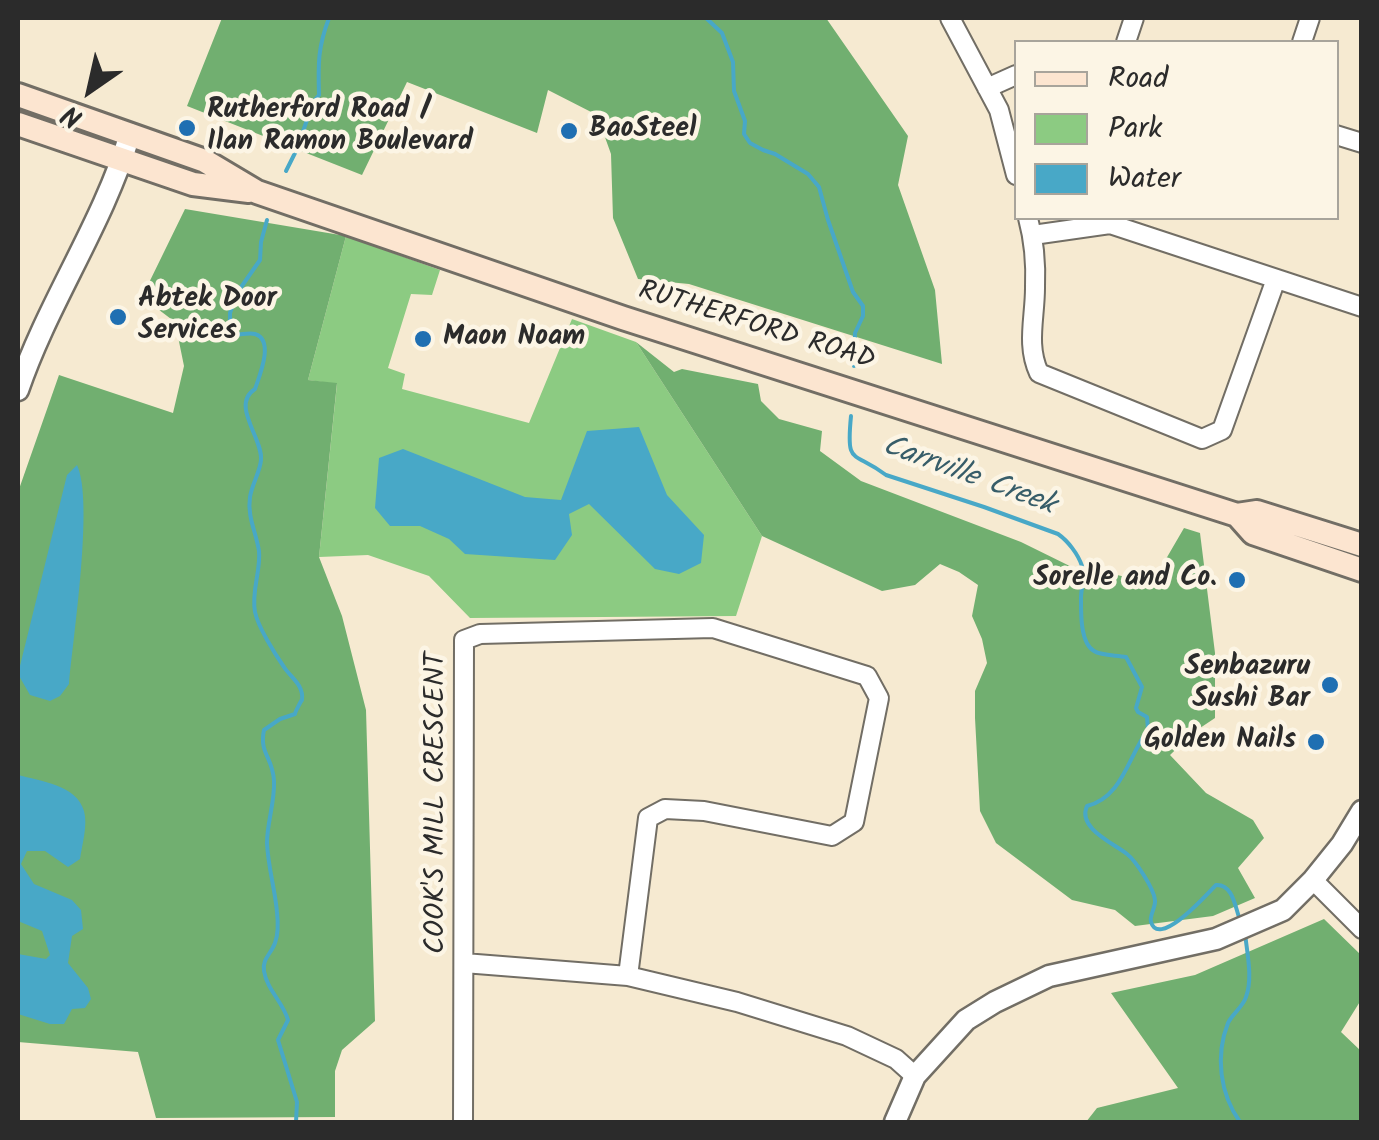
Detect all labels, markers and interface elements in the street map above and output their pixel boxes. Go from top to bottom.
north arrow [40,40,140,140]
legend [1014,40,1339,220]
text: Road [1108,55,1168,103]
text: N [53,92,93,139]
place label: Rutherford Road / Ilan Ramon Boulevard [207,95,473,161]
text: Park [1108,105,1162,153]
place label: BaoSteel [589,114,696,148]
marker: Rutherford Road / Ilan Ramon Boulevard [176,117,198,139]
marker: BaoSteel [558,120,580,142]
text: Water [1108,155,1181,203]
street label: RUTHERFORD ROAD [634,276,878,380]
place label: Abtek Door Services [138,284,277,350]
marker: Abtek Door Services [107,306,129,328]
place label: Maon Noam [443,322,585,356]
marker: Maon Noam [412,328,434,350]
water label: Carrville Creek [877,430,1059,526]
place label: Sorelle and Co. [1033,563,1217,597]
marker: Sorelle and Co. [1226,569,1248,591]
street label: COOK'S MILL CRESCENT [421,652,455,954]
place label: Senbazuru Sushi Bar [1184,652,1310,718]
marker: Senbazuru Sushi Bar [1319,674,1341,696]
place label: Golden Nails [1144,725,1296,759]
marker: Golden Nails [1305,731,1327,753]

